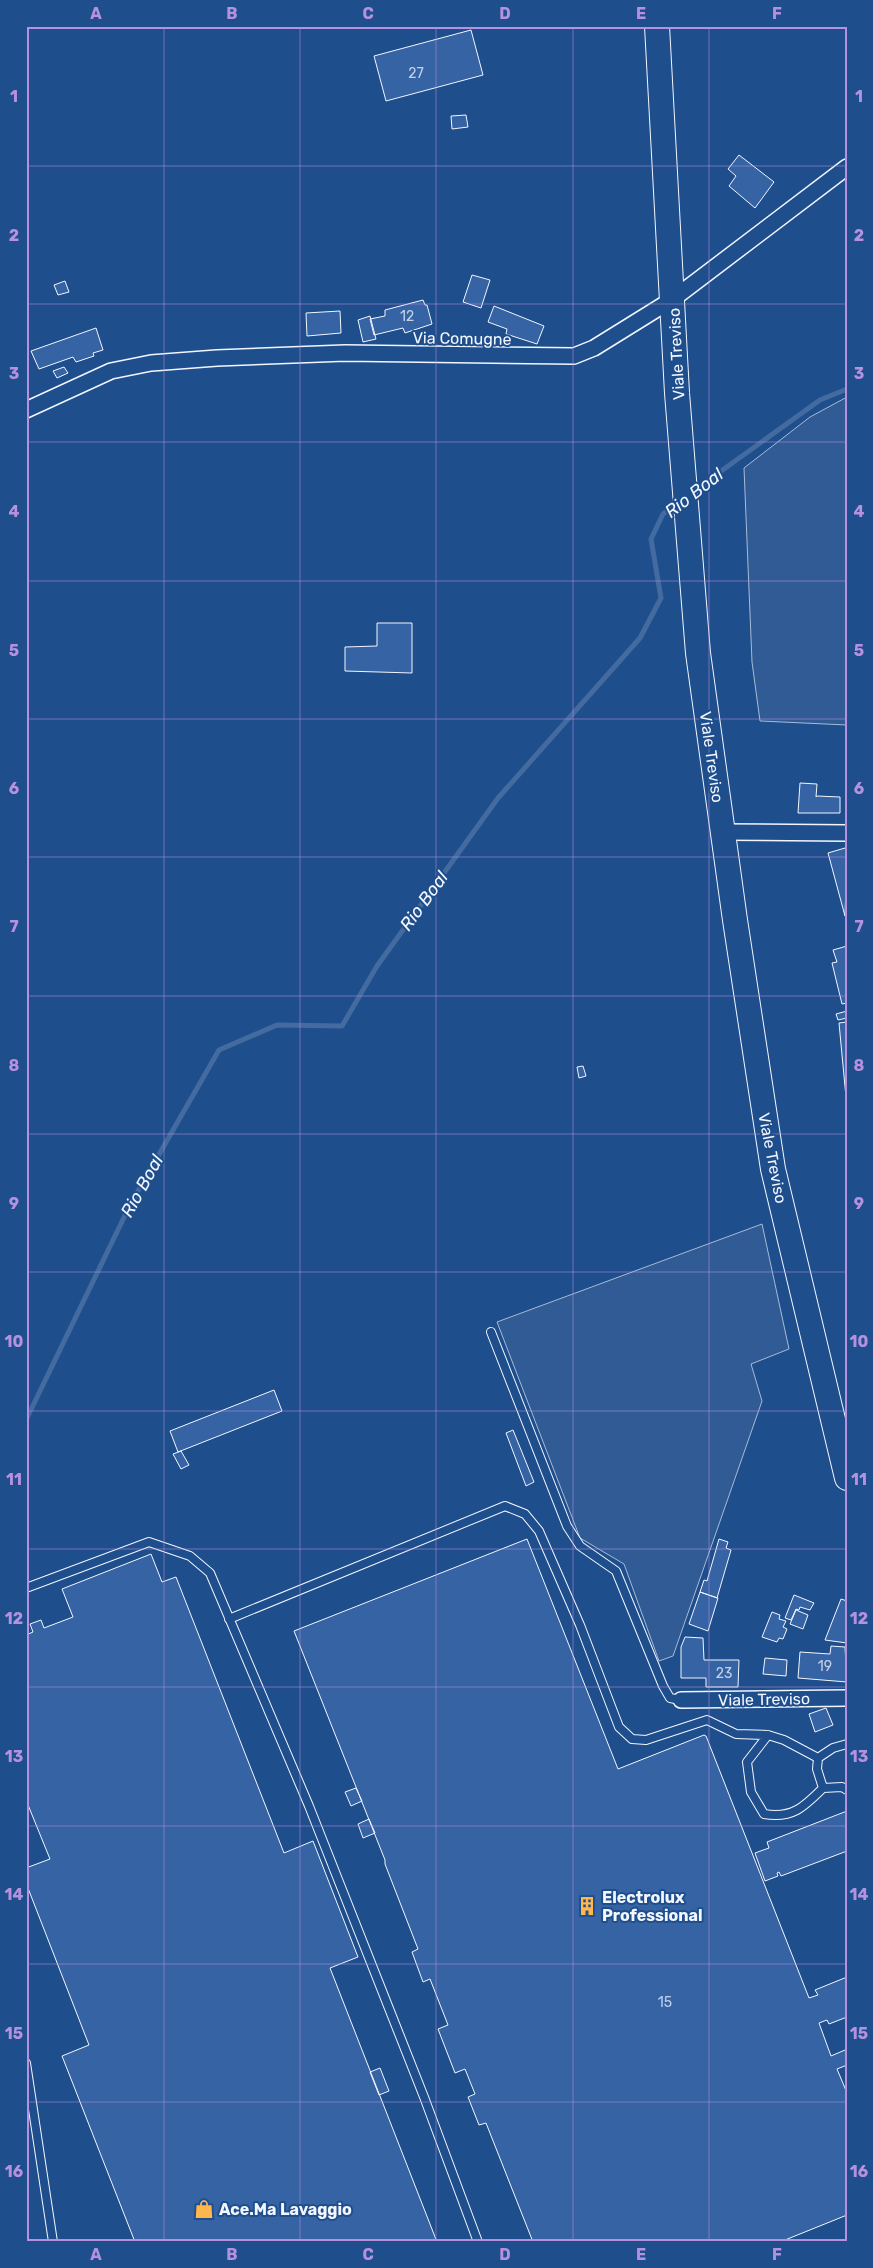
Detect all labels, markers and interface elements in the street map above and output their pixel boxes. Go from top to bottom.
text: A [90,4,102,23]
text: B [226,4,238,23]
text: C [362,4,374,23]
text: D [499,4,511,23]
text: E [636,4,646,23]
text: F [772,4,782,23]
house number: 27 [408,65,424,82]
text: 1 [10,87,18,106]
text: 1 [855,87,863,106]
text: 2 [9,226,19,245]
text: 2 [854,226,864,245]
street label: Viale Treviso [665,307,688,400]
house number: 12 [400,308,414,325]
street label: Via Comugne [412,328,512,349]
text: 3 [9,364,19,383]
text: 3 [854,364,864,383]
water label: Rio Boal [660,463,728,523]
text: 4 [9,502,20,521]
text: 4 [854,502,865,521]
text: 5 [9,641,19,660]
text: 5 [854,641,864,660]
street label: Viale Treviso [696,710,727,804]
text: 6 [9,779,19,798]
text: 6 [854,779,864,798]
water label: Rio Boal [395,866,453,935]
text: 7 [9,917,19,936]
text: 7 [854,917,864,936]
text: 8 [9,1056,20,1075]
text: 8 [854,1056,865,1075]
street label: Viale Treviso [754,1111,791,1205]
water label: Rio Boal [116,1150,168,1221]
text: 9 [9,1194,19,1213]
text: 9 [854,1194,864,1213]
text: 10 [5,1332,24,1351]
text: 10 [850,1332,869,1351]
text: 11 [6,1470,22,1489]
text: 11 [851,1470,867,1489]
text: 12 [5,1609,23,1628]
text: 12 [850,1609,868,1628]
house number: 19 [818,1658,832,1675]
house number: 23 [716,1665,732,1682]
street label: Viale Treviso [718,1689,810,1710]
text: 13 [5,1747,23,1766]
text: 13 [850,1747,868,1766]
text: 14 [5,1885,24,1904]
text: 14 [850,1885,869,1904]
place label: Electrolux Professional [602,1888,703,1925]
building icon: Electrolux Professional [576,1895,598,1917]
house number: 15 [658,1994,672,2011]
text: 15 [5,2024,23,2043]
text: 15 [850,2024,868,2043]
text: 16 [5,2162,23,2181]
text: 16 [850,2162,868,2181]
shop icon: Ace.Ma Lavaggio [193,2198,215,2220]
place label: Ace.Ma Lavaggio [219,2200,352,2219]
text: A [90,2245,102,2264]
text: B [226,2245,238,2264]
text: C [362,2245,374,2264]
text: D [499,2245,511,2264]
text: E [636,2245,646,2264]
text: F [772,2245,782,2264]

